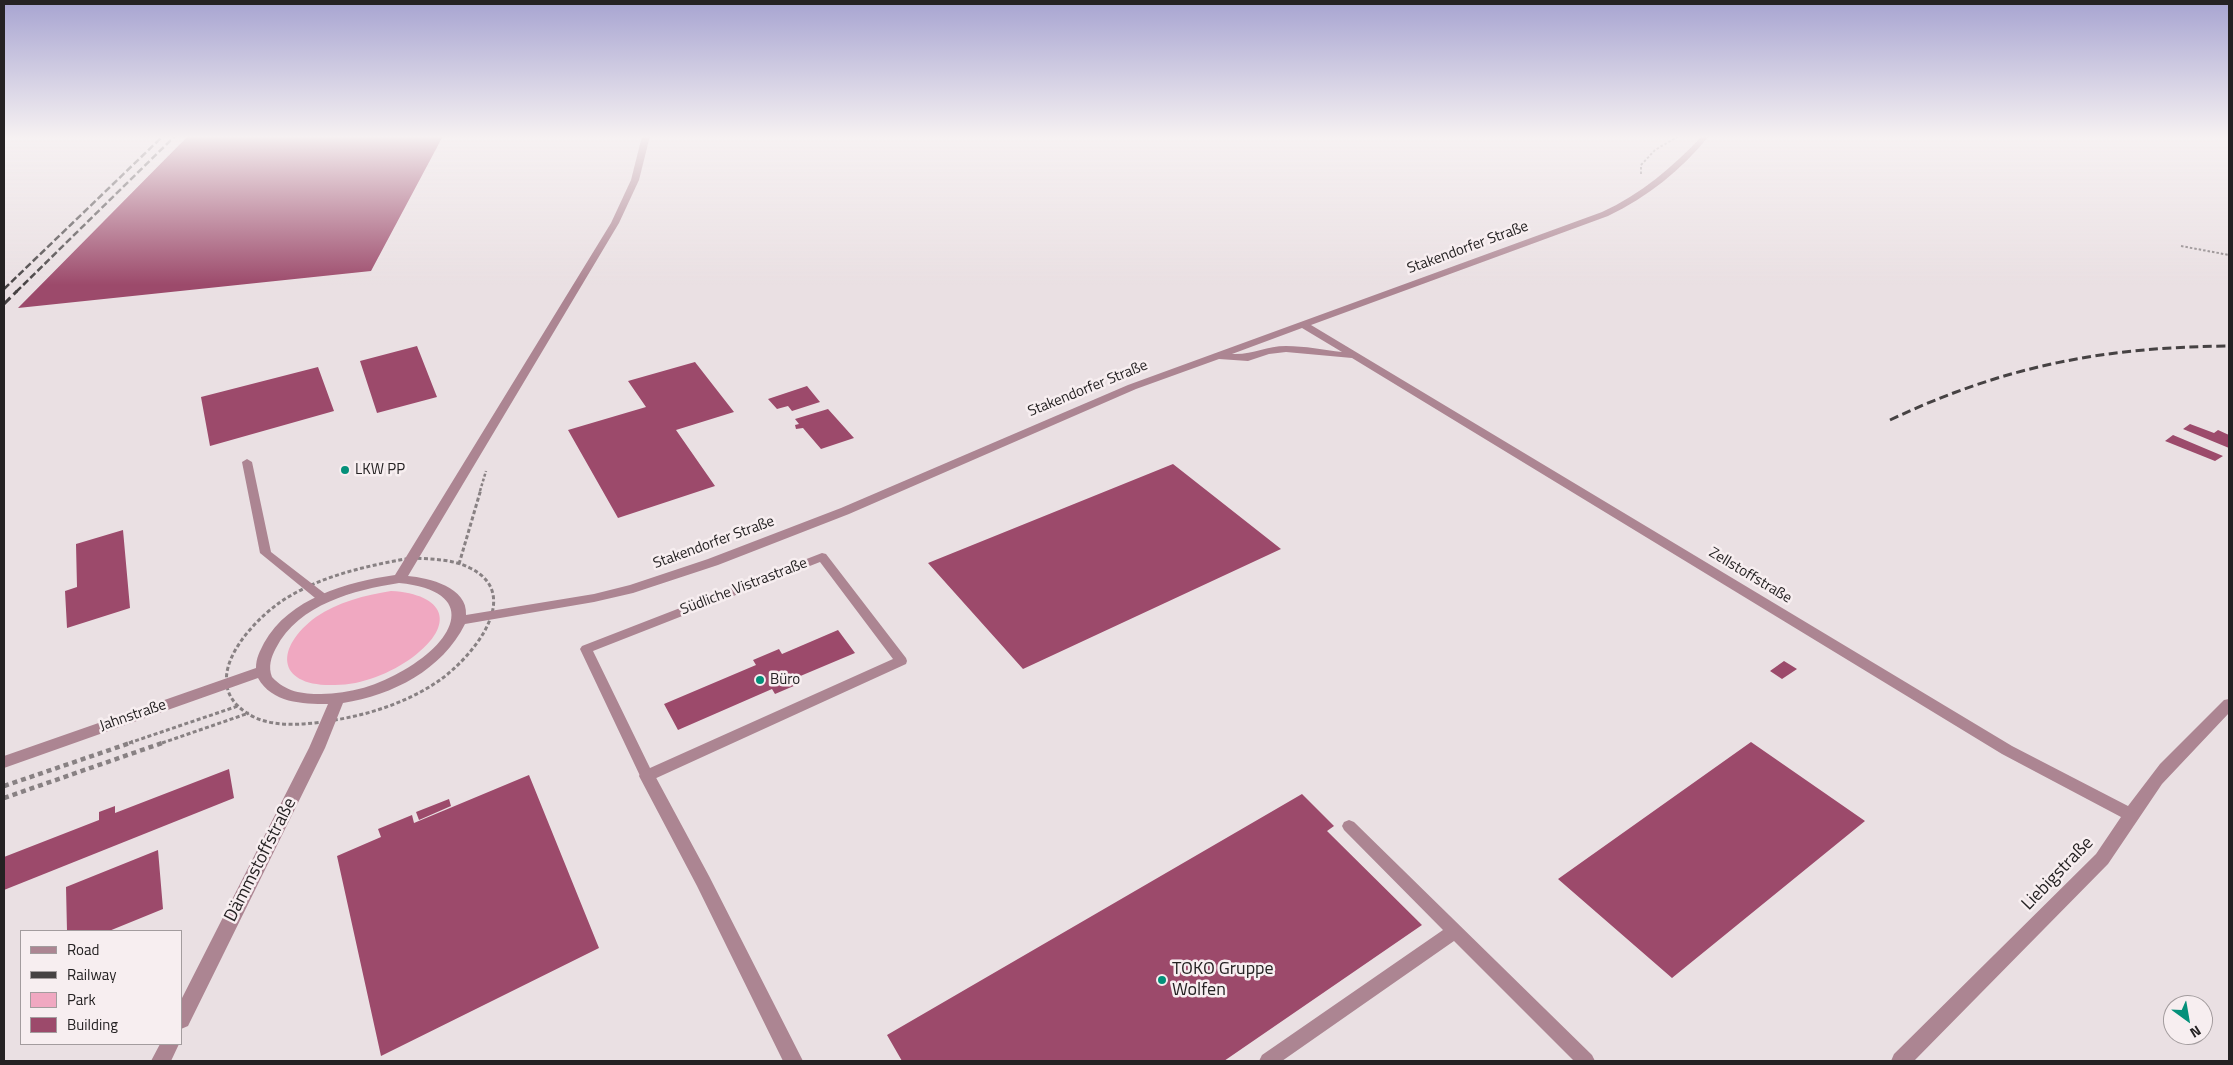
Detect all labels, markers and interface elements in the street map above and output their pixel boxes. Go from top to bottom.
street label: Stakendorfer Straße [1405,218,1531,278]
street label: Stakendorfer Straße [1026,357,1150,421]
place label: LKW PP [355,461,405,479]
marker: LKW PP [339,464,351,476]
street label: Stakendorfer Straße [651,513,777,573]
street label: Zellstoffstraße [1705,544,1795,608]
street label: Südliche Vistrastraße [678,555,810,619]
place label: Büro [770,671,800,689]
marker: Büro [754,674,766,686]
street label: Jahnstraße [97,696,169,736]
street label: Dämmstoffstraße [220,794,302,926]
street label: Liebigstraße [2018,833,2098,915]
legend [20,930,182,1045]
text: Road [67,938,99,961]
place label: TOKO Gruppe Wolfen [1172,959,1274,1002]
text: Railway [67,963,117,986]
marker: TOKO Gruppe Wolfen [1156,974,1168,986]
text: Park [67,988,96,1011]
north arrow [2163,995,2213,1045]
text: Building [67,1013,118,1036]
text: N [2186,1021,2205,1044]

